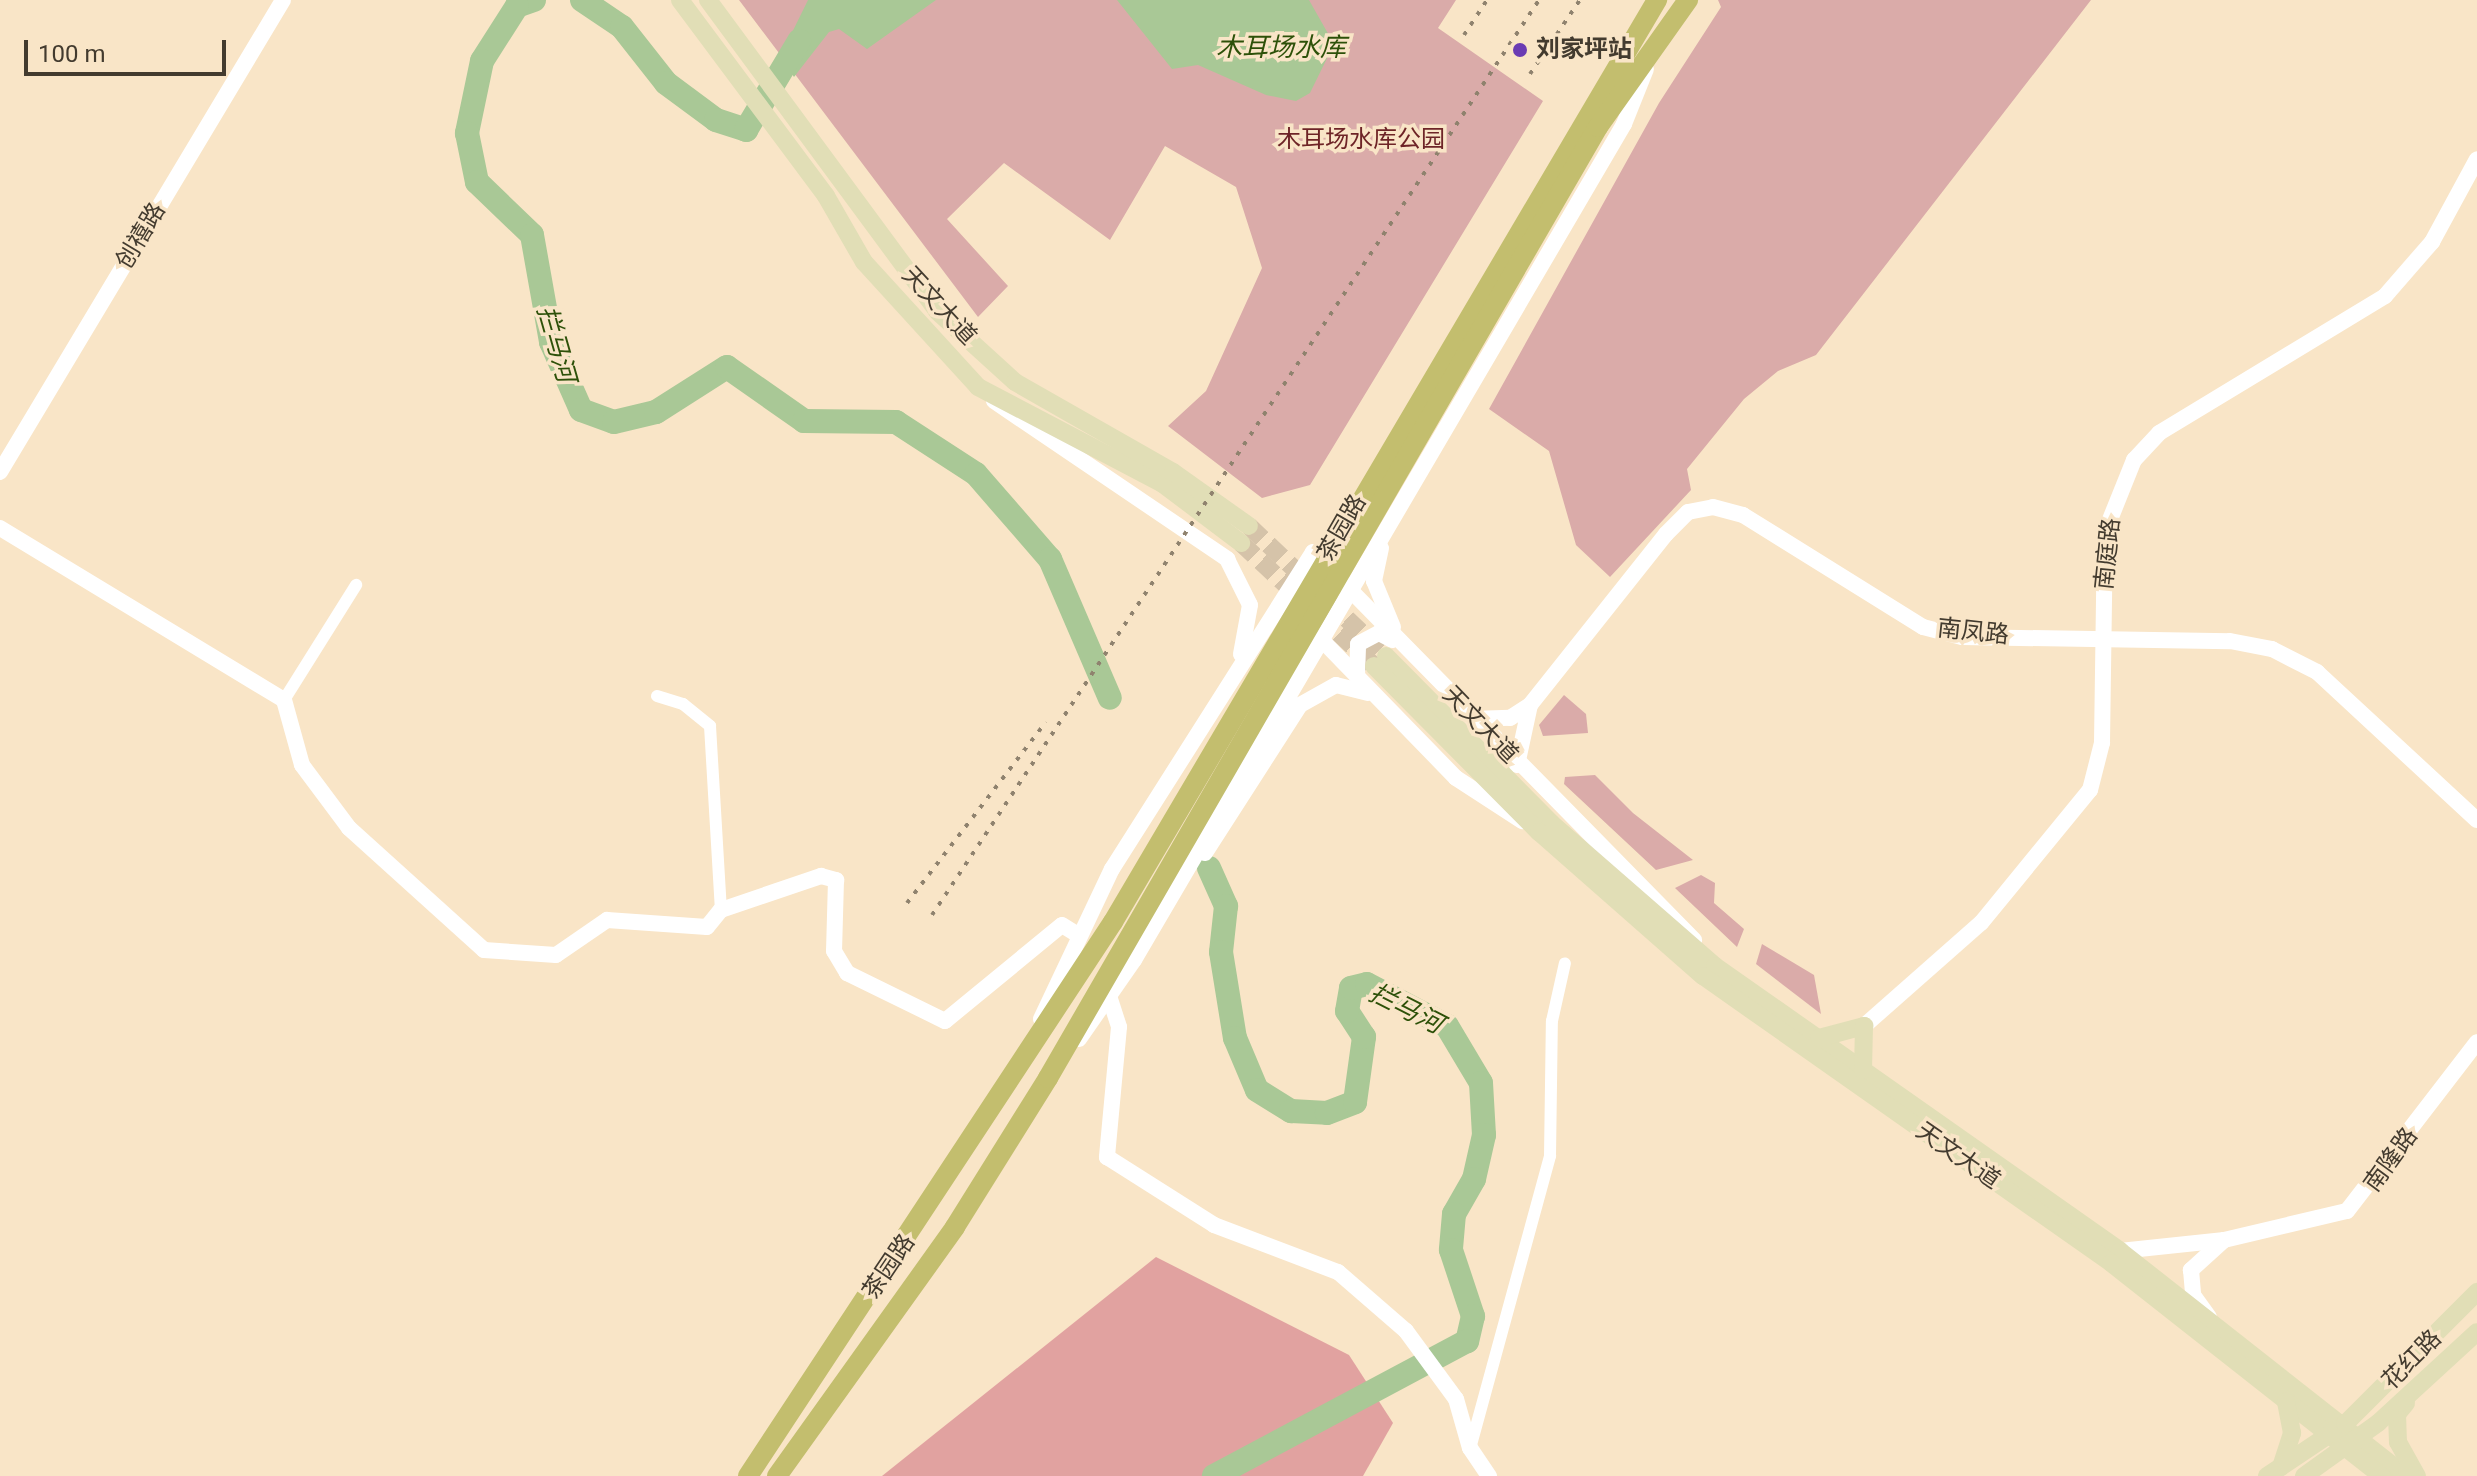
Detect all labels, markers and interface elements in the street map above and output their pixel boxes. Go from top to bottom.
scale bar [28,24,230,74]
water label: 木耳场水库 [1216,32,1346,64]
place label: 刘家坪站 [1536,36,1632,64]
text: 100 m [38,40,105,68]
marker: 刘家坪站 [1511,41,1529,59]
park label: 木耳场水库公园 [1277,126,1445,154]
street label: 创禧路 [110,198,172,274]
street label: 天文大道 [896,261,982,351]
water label: 拦马河 [530,302,582,386]
street label: 茶园路 [1312,490,1372,566]
street label: 南庭路 [2090,517,2126,591]
street label: 南凤路 [1936,614,2010,650]
street label: 天文大道 [1436,680,1524,770]
water label: 拦马河 [1364,977,1448,1041]
street label: 天文大道 [1910,1117,2006,1195]
street label: 南隆路 [2358,1122,2424,1198]
street label: 茶园路 [857,1229,921,1305]
street label: 花红路 [2376,1324,2448,1396]

